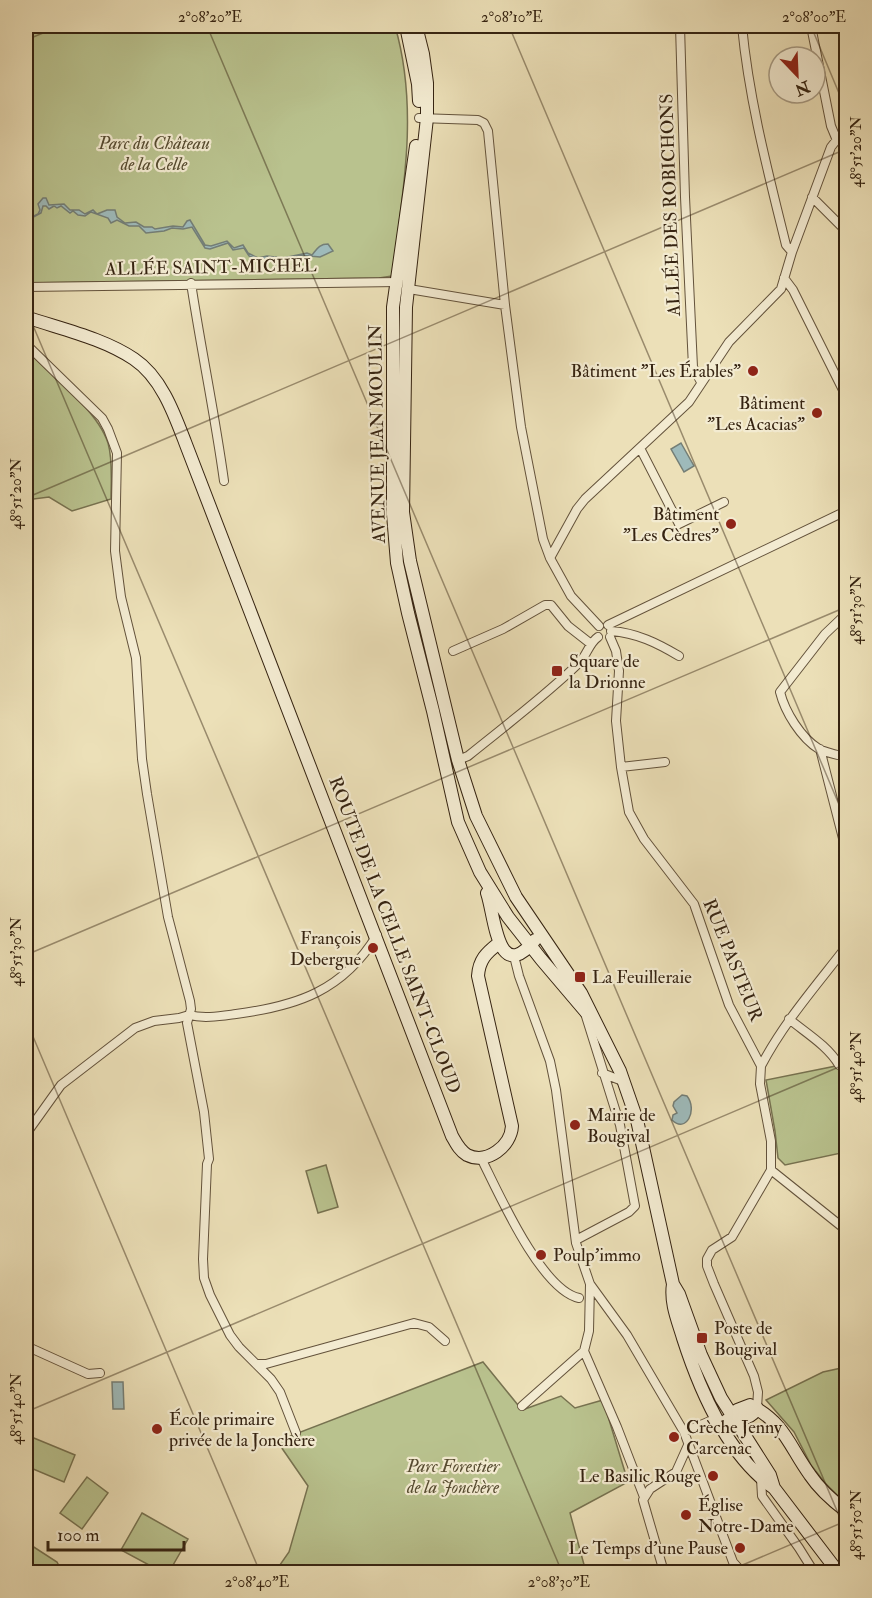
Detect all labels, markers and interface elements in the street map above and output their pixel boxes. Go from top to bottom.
text: 2°08'20"E [178,8,242,27]
text: 2°08'10"E [481,8,543,27]
text: 2°08'00"E [782,8,846,27]
north arrow [767,45,827,105]
text: N [791,75,814,100]
street label: ALLÉE DES ROBICHONS [655,93,686,318]
text: 48°51'20"N [847,116,866,188]
park label: Parc du Château de la Celle [97,132,210,176]
street label: ALLÉE SAINT-MICHEL [104,254,317,281]
street label: AVENUE JEAN MOULIN [364,324,391,545]
place label: Bâtiment "Les Érables" [571,360,741,383]
marker: Bâtiment "Les Érables" [746,364,760,378]
place label: Bâtiment "Les Acacias" [707,392,805,436]
marker: Bâtiment "Les Acacias" [810,406,824,420]
text: 48°51'20"N [7,458,26,530]
place label: Bâtiment "Les Cèdres" [623,503,719,547]
marker: Bâtiment "Les Cèdres" [724,517,738,531]
text: 48°51'30"N [847,575,866,645]
place label: Square de la Drionne [569,650,646,694]
marker: Square de la Drionne [550,664,564,678]
street label: ROUTE DE LA CELLE SAINT-CLOUD [323,774,466,1097]
street label: RUE PASTEUR [698,896,768,1026]
text: 48°51'30"N [7,917,26,987]
place label: François Debergue [290,927,361,971]
marker: François Debergue [366,941,380,955]
place label: La Feuilleraie [592,966,692,989]
marker: La Feuilleraie [573,970,587,984]
text: 48°51'40"N [847,1030,866,1103]
place label: Mairie de Bougival [587,1104,656,1148]
marker: Mairie de Bougival [568,1118,582,1132]
place label: Poulp'immo [553,1244,641,1267]
marker: Poulp'immo [534,1248,548,1262]
place label: Poste de Bougival [714,1317,777,1361]
marker: Poste de Bougival [695,1331,709,1345]
text: 48°51'40"N [7,1372,26,1445]
place label: École primaire privée de la Jonchère [168,1408,316,1452]
place label: Crèche Jenny Carcenac [686,1416,783,1460]
marker: École primaire privée de la Jonchère [150,1422,164,1436]
marker: Crèche Jenny Carcenac [667,1430,681,1444]
park label: Parc Forestier de la Jonchère [405,1455,501,1499]
place label: Le Basilic Rouge [579,1465,701,1488]
marker: Le Basilic Rouge [706,1469,720,1483]
text: 48°51'50"N [847,1489,866,1560]
place label: Église Notre-Dame [698,1494,794,1538]
marker: Église Notre-Dame [679,1508,693,1522]
scale bar [48,1514,184,1552]
text: 100 m [57,1524,100,1547]
place label: Le Temps d'une Pause [568,1537,728,1560]
marker: Le Temps d'une Pause [733,1541,747,1555]
text: 2°08'40"E [225,1573,289,1592]
text: 2°08'30"E [528,1573,590,1592]

